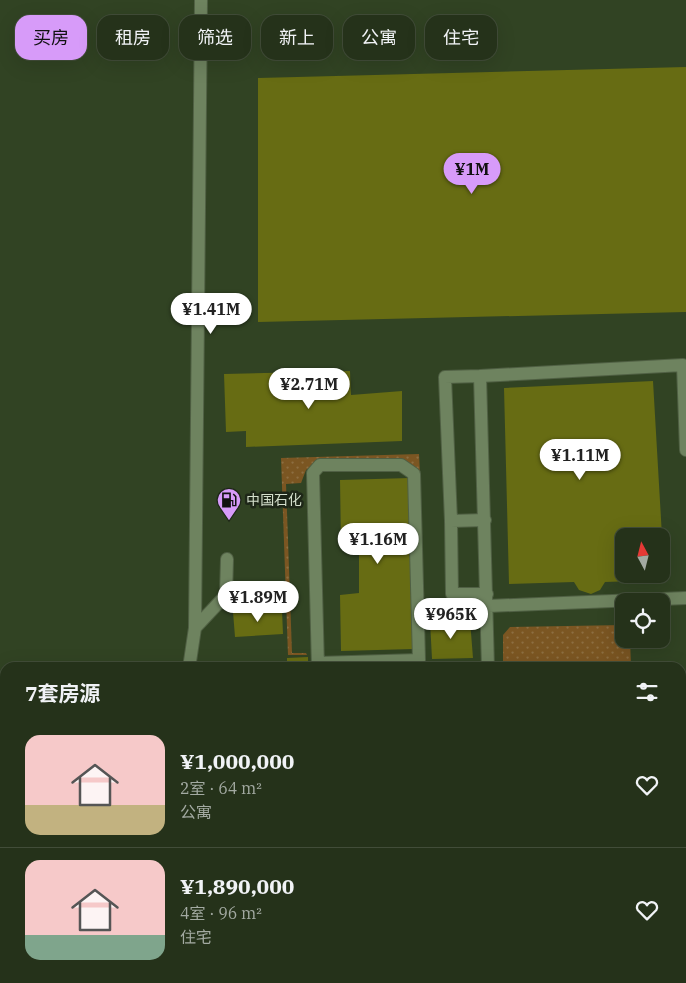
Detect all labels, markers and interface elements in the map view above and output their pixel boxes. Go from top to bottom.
chip: 买房 [15,15,87,60]
chip: 租房 [97,15,169,60]
chip: 筛选 [179,15,251,60]
chip: 新上 [261,15,333,60]
chip: 公寓 [343,15,415,60]
chip: 住宅 [425,15,497,60]
pin: ¥1M [448,152,496,195]
text: ¥1M [455,159,489,179]
pin: ¥1.41M [170,292,252,335]
text: ¥1.41M [182,299,240,319]
pin: ¥2.71M [268,368,350,410]
text: ¥2.71M [280,374,338,394]
pin: ¥1.11M [539,438,621,481]
text: ¥1.11M [551,445,609,465]
fuel station icon: 中国石化 [216,487,242,521]
place label: 中国石化 [246,491,302,509]
pin: ¥1.16M [337,522,419,565]
north arrow [615,528,670,582]
map controls [615,528,670,648]
text: ¥1.16M [349,529,407,549]
pin: ¥1.89M [217,580,299,623]
text: ¥1.89M [229,587,287,607]
button: locate [615,593,670,648]
pin: ¥965K [416,598,486,640]
text: ¥965K [425,604,477,624]
icon: filters [633,678,661,706]
text: 7套房源 [25,679,101,707]
text: ¥1,000,000 [180,747,294,775]
icon: home [65,755,125,815]
icon: heart [633,771,661,799]
text: 2室 · 64 m² [180,778,262,798]
text: 公寓 [180,802,212,822]
text: ¥1,890,000 [180,872,294,900]
icon: home [65,880,125,940]
icon: heart [633,896,661,924]
text: 4室 · 96 m² [180,903,262,923]
text: 住宅 [180,927,212,947]

